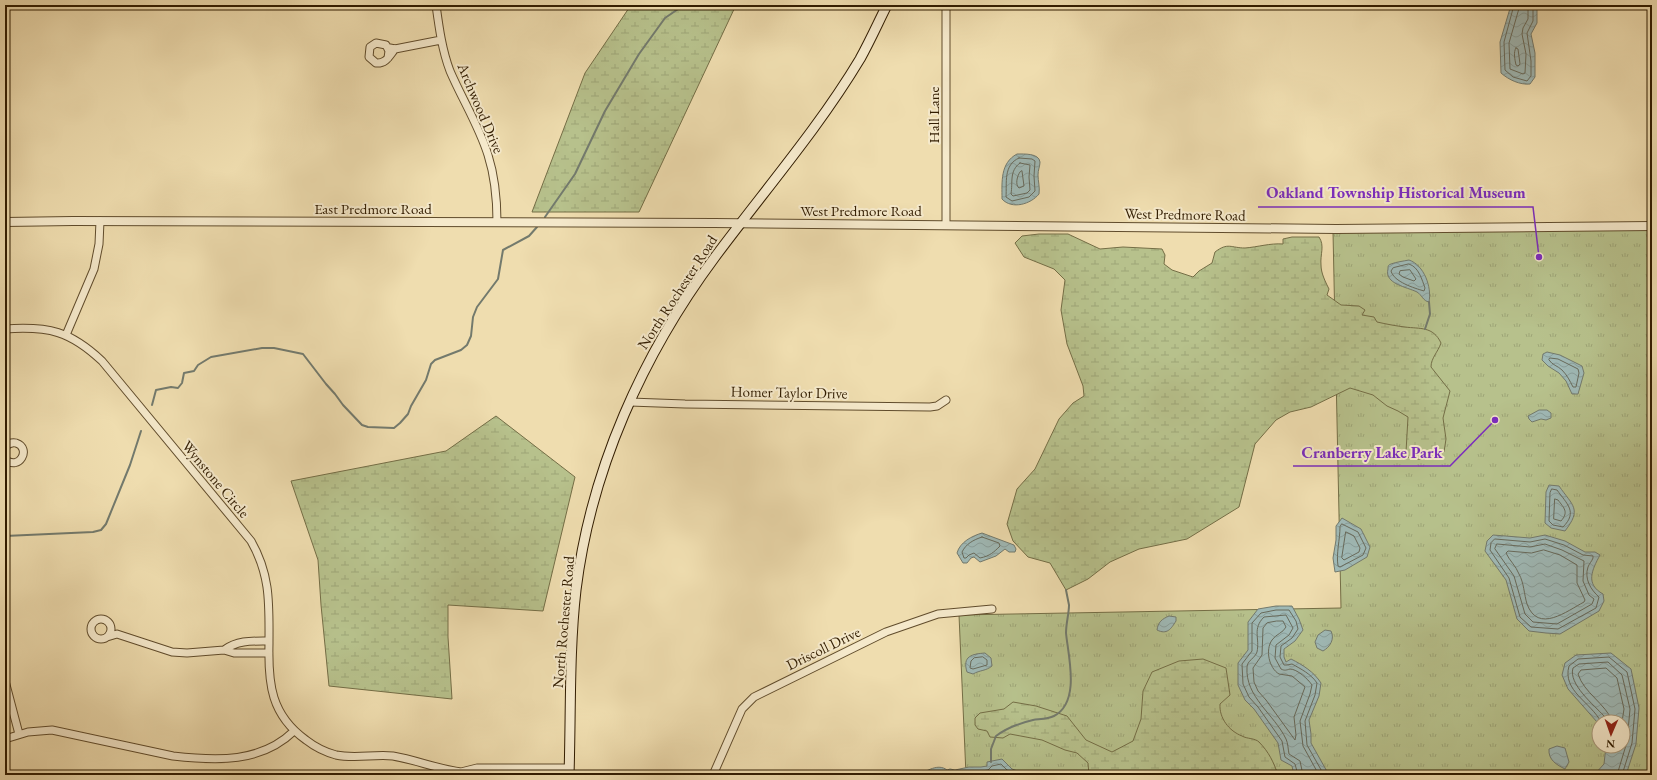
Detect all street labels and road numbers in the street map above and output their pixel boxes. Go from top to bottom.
street label: Archwood Drive [453,59,509,156]
street label: Hall Lane [924,86,943,143]
street label: East Predmore Road [314,199,432,218]
street label: West Predmore Road [800,201,922,220]
street label: West Predmore Road [1124,203,1246,225]
street label: North Rochester Road [633,231,721,353]
street label: Homer Taylor Drive [730,381,848,403]
street label: Wynstone Circle [178,436,254,522]
street label: North Rochester Road [548,555,578,689]
street label: Driscoll Drive [783,622,863,674]

